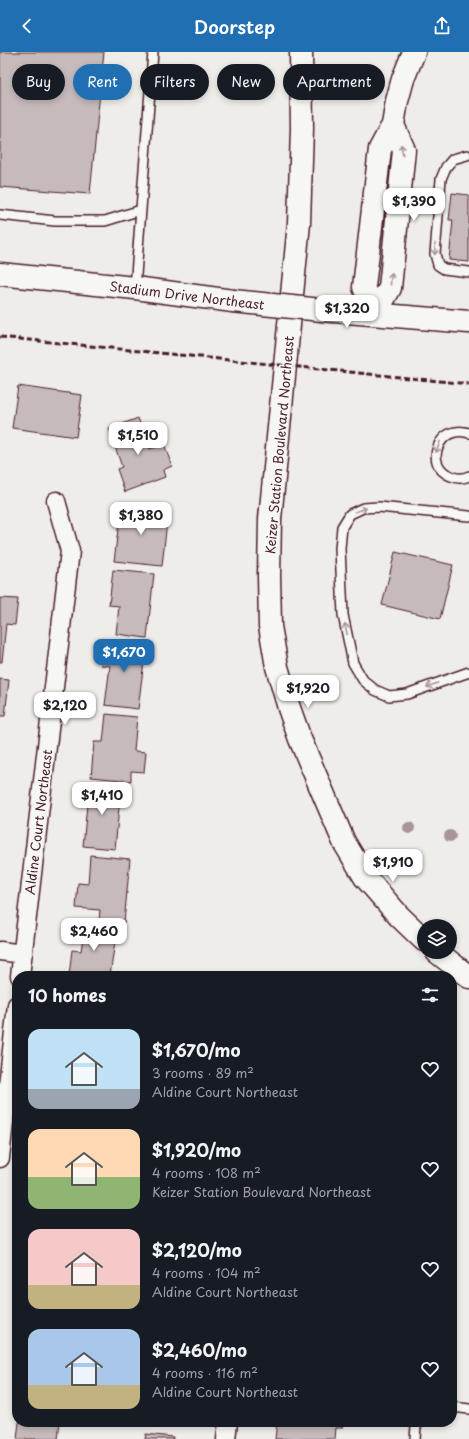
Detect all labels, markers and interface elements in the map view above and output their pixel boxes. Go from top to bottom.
text: Doorstep [194,13,275,40]
icon: back [16,15,38,37]
icon: share [431,15,453,37]
chip: Buy [12,64,65,100]
chip: Rent [73,64,132,100]
chip: Filters [140,64,209,100]
chip: New [217,64,275,100]
chip: Apartment [283,64,385,100]
one-way arrow [398,144,406,157]
pin: $1,390 [381,188,447,222]
text: $1,390 [392,191,436,210]
one-way arrow [432,242,439,255]
one-way arrow [387,273,394,286]
street label: Stadium Drive Northeast [109,276,265,314]
pin: $1,320 [314,295,380,329]
text: $1,320 [324,298,370,317]
street label: Keizer Station Boulevard Northeast [260,335,298,555]
pin: $1,510 [105,422,171,456]
text: $1,510 [118,425,158,444]
one-way arrow [434,441,442,453]
pin: $1,380 [108,502,174,536]
text: $1,380 [119,505,163,524]
one-way arrow [355,506,368,513]
one-way arrow [342,623,350,636]
pin: $1,670 [91,639,157,673]
text: $1,670 [102,642,146,661]
pin: $1,920 [275,675,341,709]
text: $1,920 [286,678,330,697]
one-way arrow [427,682,439,690]
pin: $2,120 [32,692,98,726]
text: $2,120 [43,695,87,714]
street label: Aldine Court Northeast [20,748,56,896]
pin: $1,410 [69,782,135,816]
text: $1,410 [81,785,123,804]
pin: $1,910 [360,849,426,883]
text: $1,910 [373,852,413,871]
pin: $2,460 [61,918,127,952]
map controls [417,919,457,959]
button: layers [417,919,457,959]
text: $2,460 [70,921,118,940]
text: 10 homes [28,982,106,1008]
icon: filters [419,984,441,1006]
text: $1,670/mo [152,1037,240,1063]
icon: home [60,1045,108,1093]
icon: heart [419,1058,441,1080]
text: 3 rooms · 89 m² [152,1063,254,1082]
text: Aldine Court Northeast [152,1082,298,1101]
text: $1,920/mo [152,1137,241,1163]
icon: home [60,1145,108,1193]
icon: heart [419,1158,441,1180]
text: 4 rooms · 108 m² [152,1163,261,1182]
text: Keizer Station Boulevard Northeast [152,1182,371,1201]
text: $2,120/mo [152,1237,242,1263]
icon: home [60,1245,108,1293]
icon: heart [419,1258,441,1280]
text: 4 rooms · 104 m² [152,1263,261,1282]
text: Aldine Court Northeast [152,1282,298,1301]
text: $2,460/mo [152,1337,247,1363]
icon: home [60,1345,108,1393]
icon: heart [419,1358,441,1380]
text: 4 rooms · 116 m² [152,1363,258,1382]
text: Aldine Court Northeast [152,1382,298,1401]

